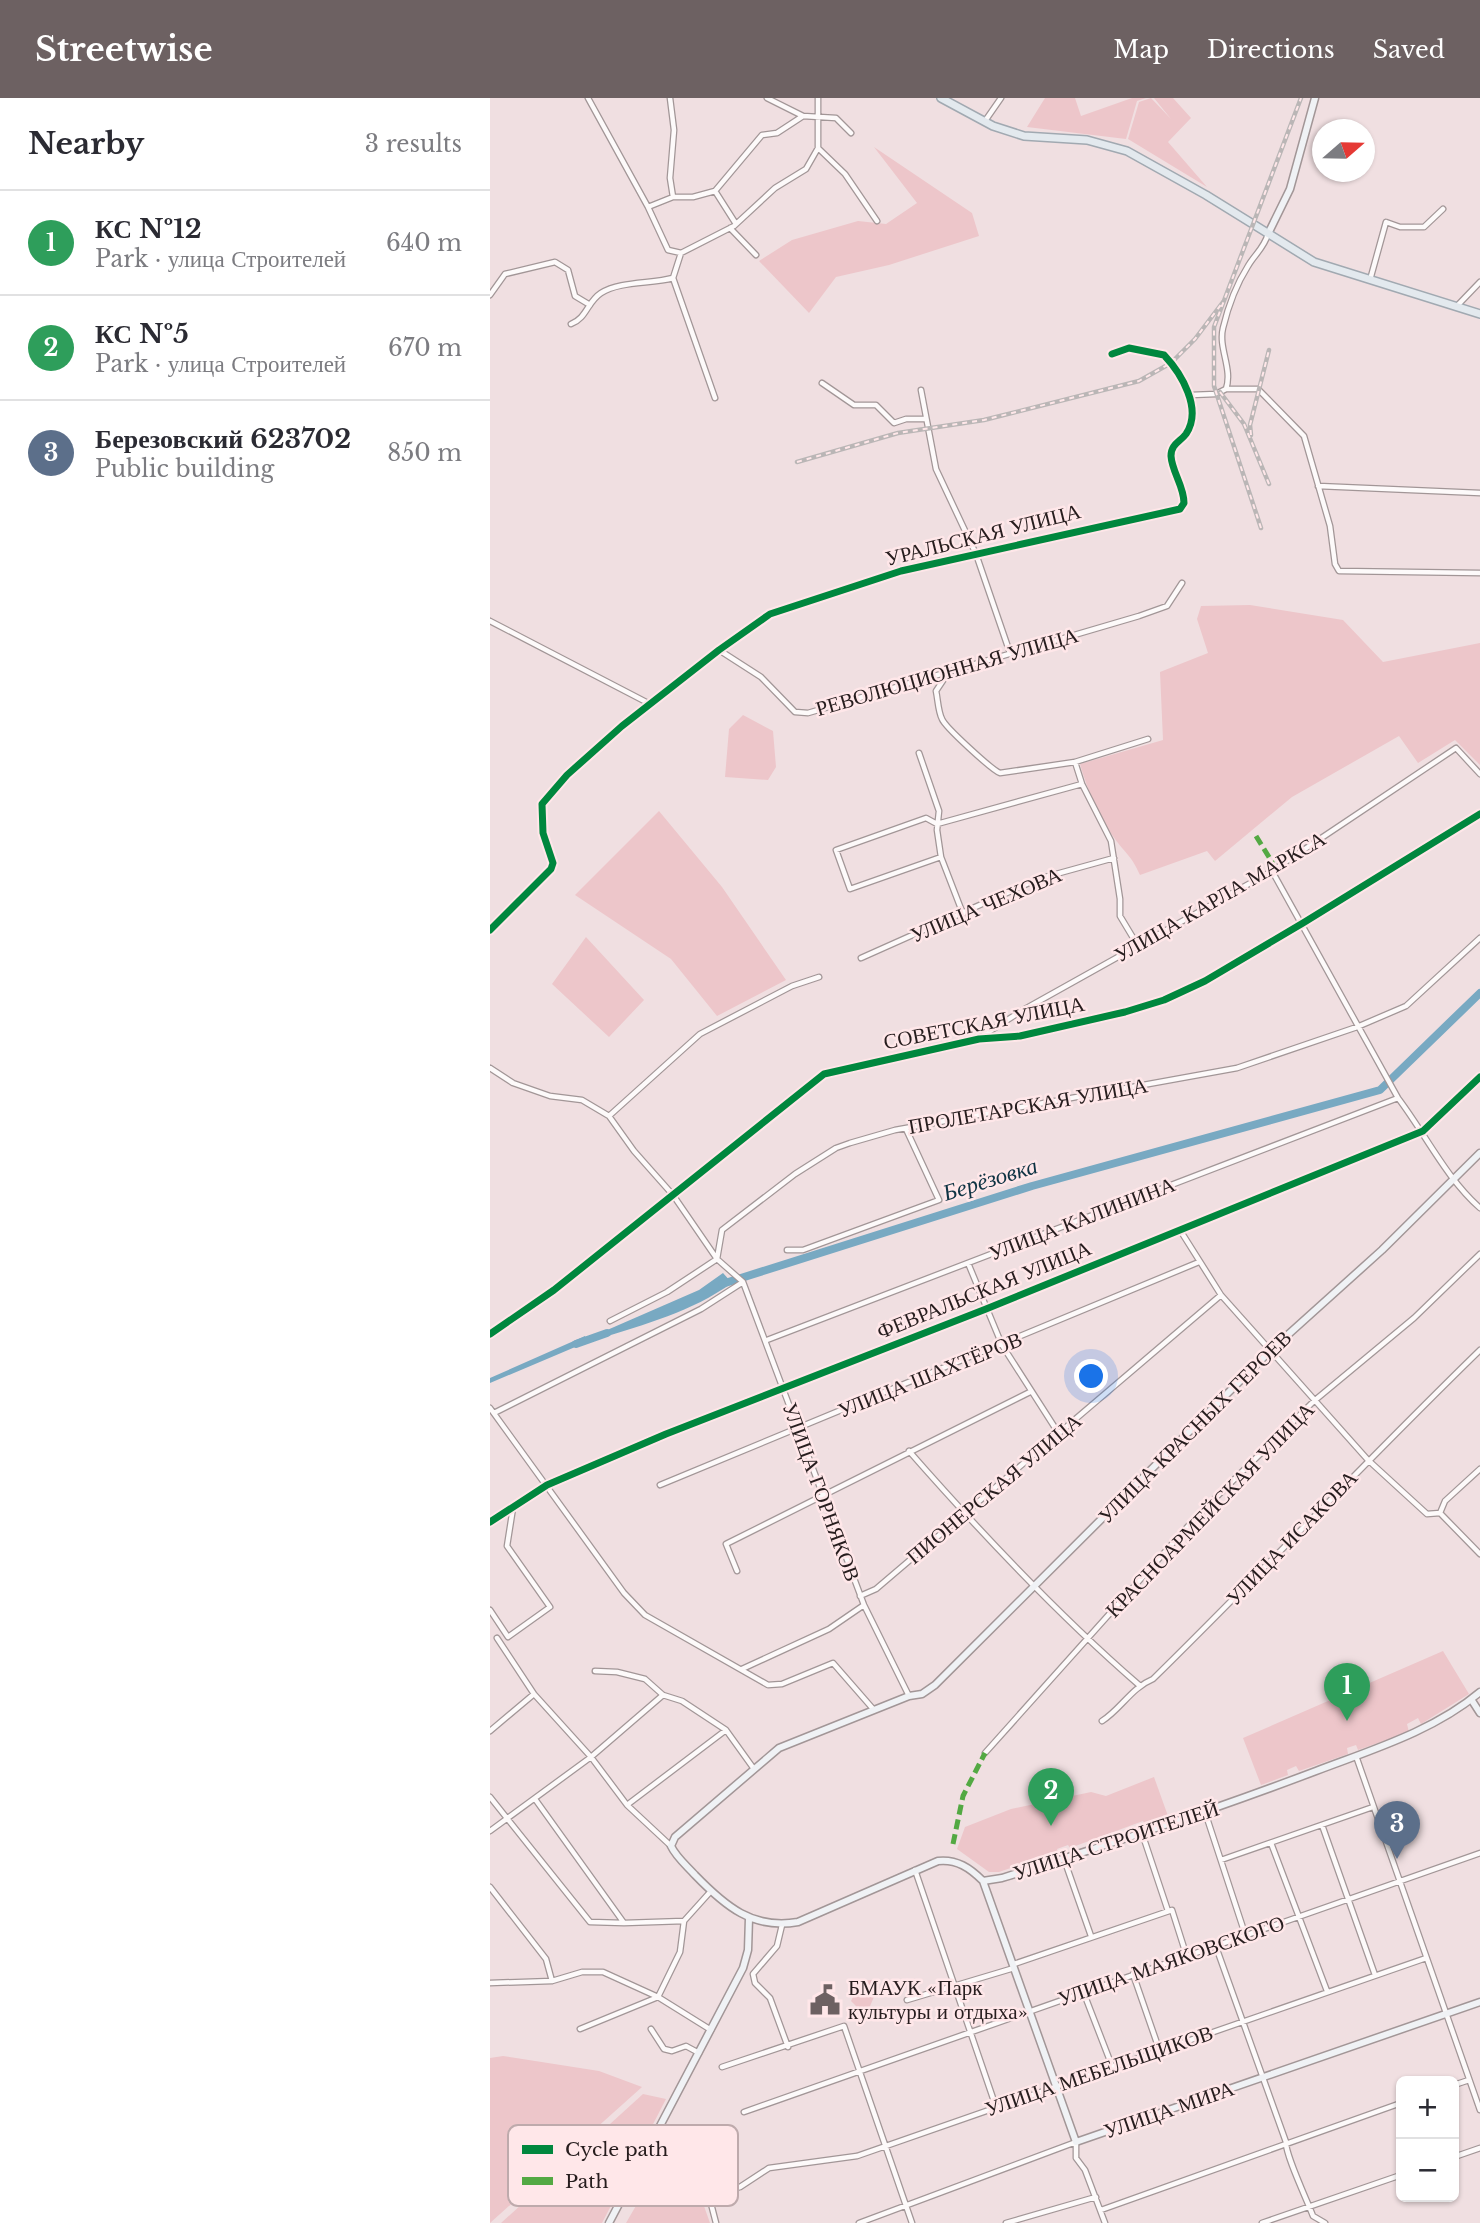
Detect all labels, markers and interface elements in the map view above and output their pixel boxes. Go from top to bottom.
text: Streetwise [35,29,213,70]
text: Map [1113,35,1169,64]
text: Directions [1207,35,1335,64]
text: Saved [1373,35,1445,64]
north arrow [1312,119,1375,182]
text: Nearby [28,125,144,162]
text: 3 results [365,130,462,158]
text: КС №12 [95,213,202,245]
text: 1 [46,229,56,257]
text: 640 m [386,229,462,257]
text: Park · улица Строителей [95,245,346,273]
text: КС №5 [95,318,189,350]
text: 2 [44,334,58,362]
text: 670 m [388,334,462,362]
text: Park · улица Строителей [95,350,346,378]
text: Березовский 623702 [95,423,351,455]
text: 3 [44,439,58,467]
text: 850 m [387,439,462,467]
text: Public building [95,455,274,483]
street label: УРАЛЬСКАЯ УЛИЦА [883,498,1084,572]
street label: РЕВОЛЮЦИОННАЯ УЛИЦА [813,622,1082,722]
street label: УЛИЦА КАРЛА МАРКСА [1110,825,1331,968]
street label: УЛИЦА ЧЕХОВА [906,861,1066,949]
street label: СОВЕТСКАЯ УЛИЦА [881,991,1088,1055]
street label: ПРОЛЕТАРСКАЯ УЛИЦА [906,1072,1151,1140]
water label: Берёзовка [938,1151,1041,1207]
street label: УЛИЦА КАЛИНИНА [985,1171,1180,1267]
street label: ФЕВРАЛЬСКАЯ УЛИЦА [873,1235,1096,1345]
street label: УЛИЦА КРАСНЫХ ГЕРОЕВ [1093,1325,1297,1529]
street label: УЛИЦА ШАХТЁРОВ [834,1326,1026,1424]
your location [1074,1359,1108,1393]
street label: КРАСНОАРМЕЙСКАЯ УЛИЦА [1100,1396,1320,1623]
street label: УЛИЦА ГОРНЯКОВ [777,1399,865,1585]
street label: ПИОНЕРСКАЯ УЛИЦА [901,1408,1088,1570]
street label: УЛИЦА ИСАКОВА [1221,1464,1364,1611]
pin: 1 [1324,1663,1370,1721]
pin: 2 [1028,1768,1074,1826]
street label: УЛИЦА СТРОИТЕЛЕЙ [1010,1795,1222,1887]
pin: 3 [1374,1801,1420,1859]
street label: УЛИЦА МАЯКОВСКОГО [1054,1910,1288,2012]
place label: БМАУК «Парк культуры и отдыха» [848,1975,1028,2025]
public building icon: БМАУК «Парк культуры и отдыха» [808,1983,842,2017]
street label: УЛИЦА МЕБЕЛЬЩИКОВ [981,2020,1217,2122]
street label: УЛИЦА МИРА [1100,2075,1238,2144]
map controls [1396,2076,1459,2202]
button: + [1396,2076,1459,2139]
legend [508,2125,738,2206]
text: Cycle path [565,2138,668,2161]
button: − [1396,2139,1459,2202]
text: Path [565,2170,609,2193]

